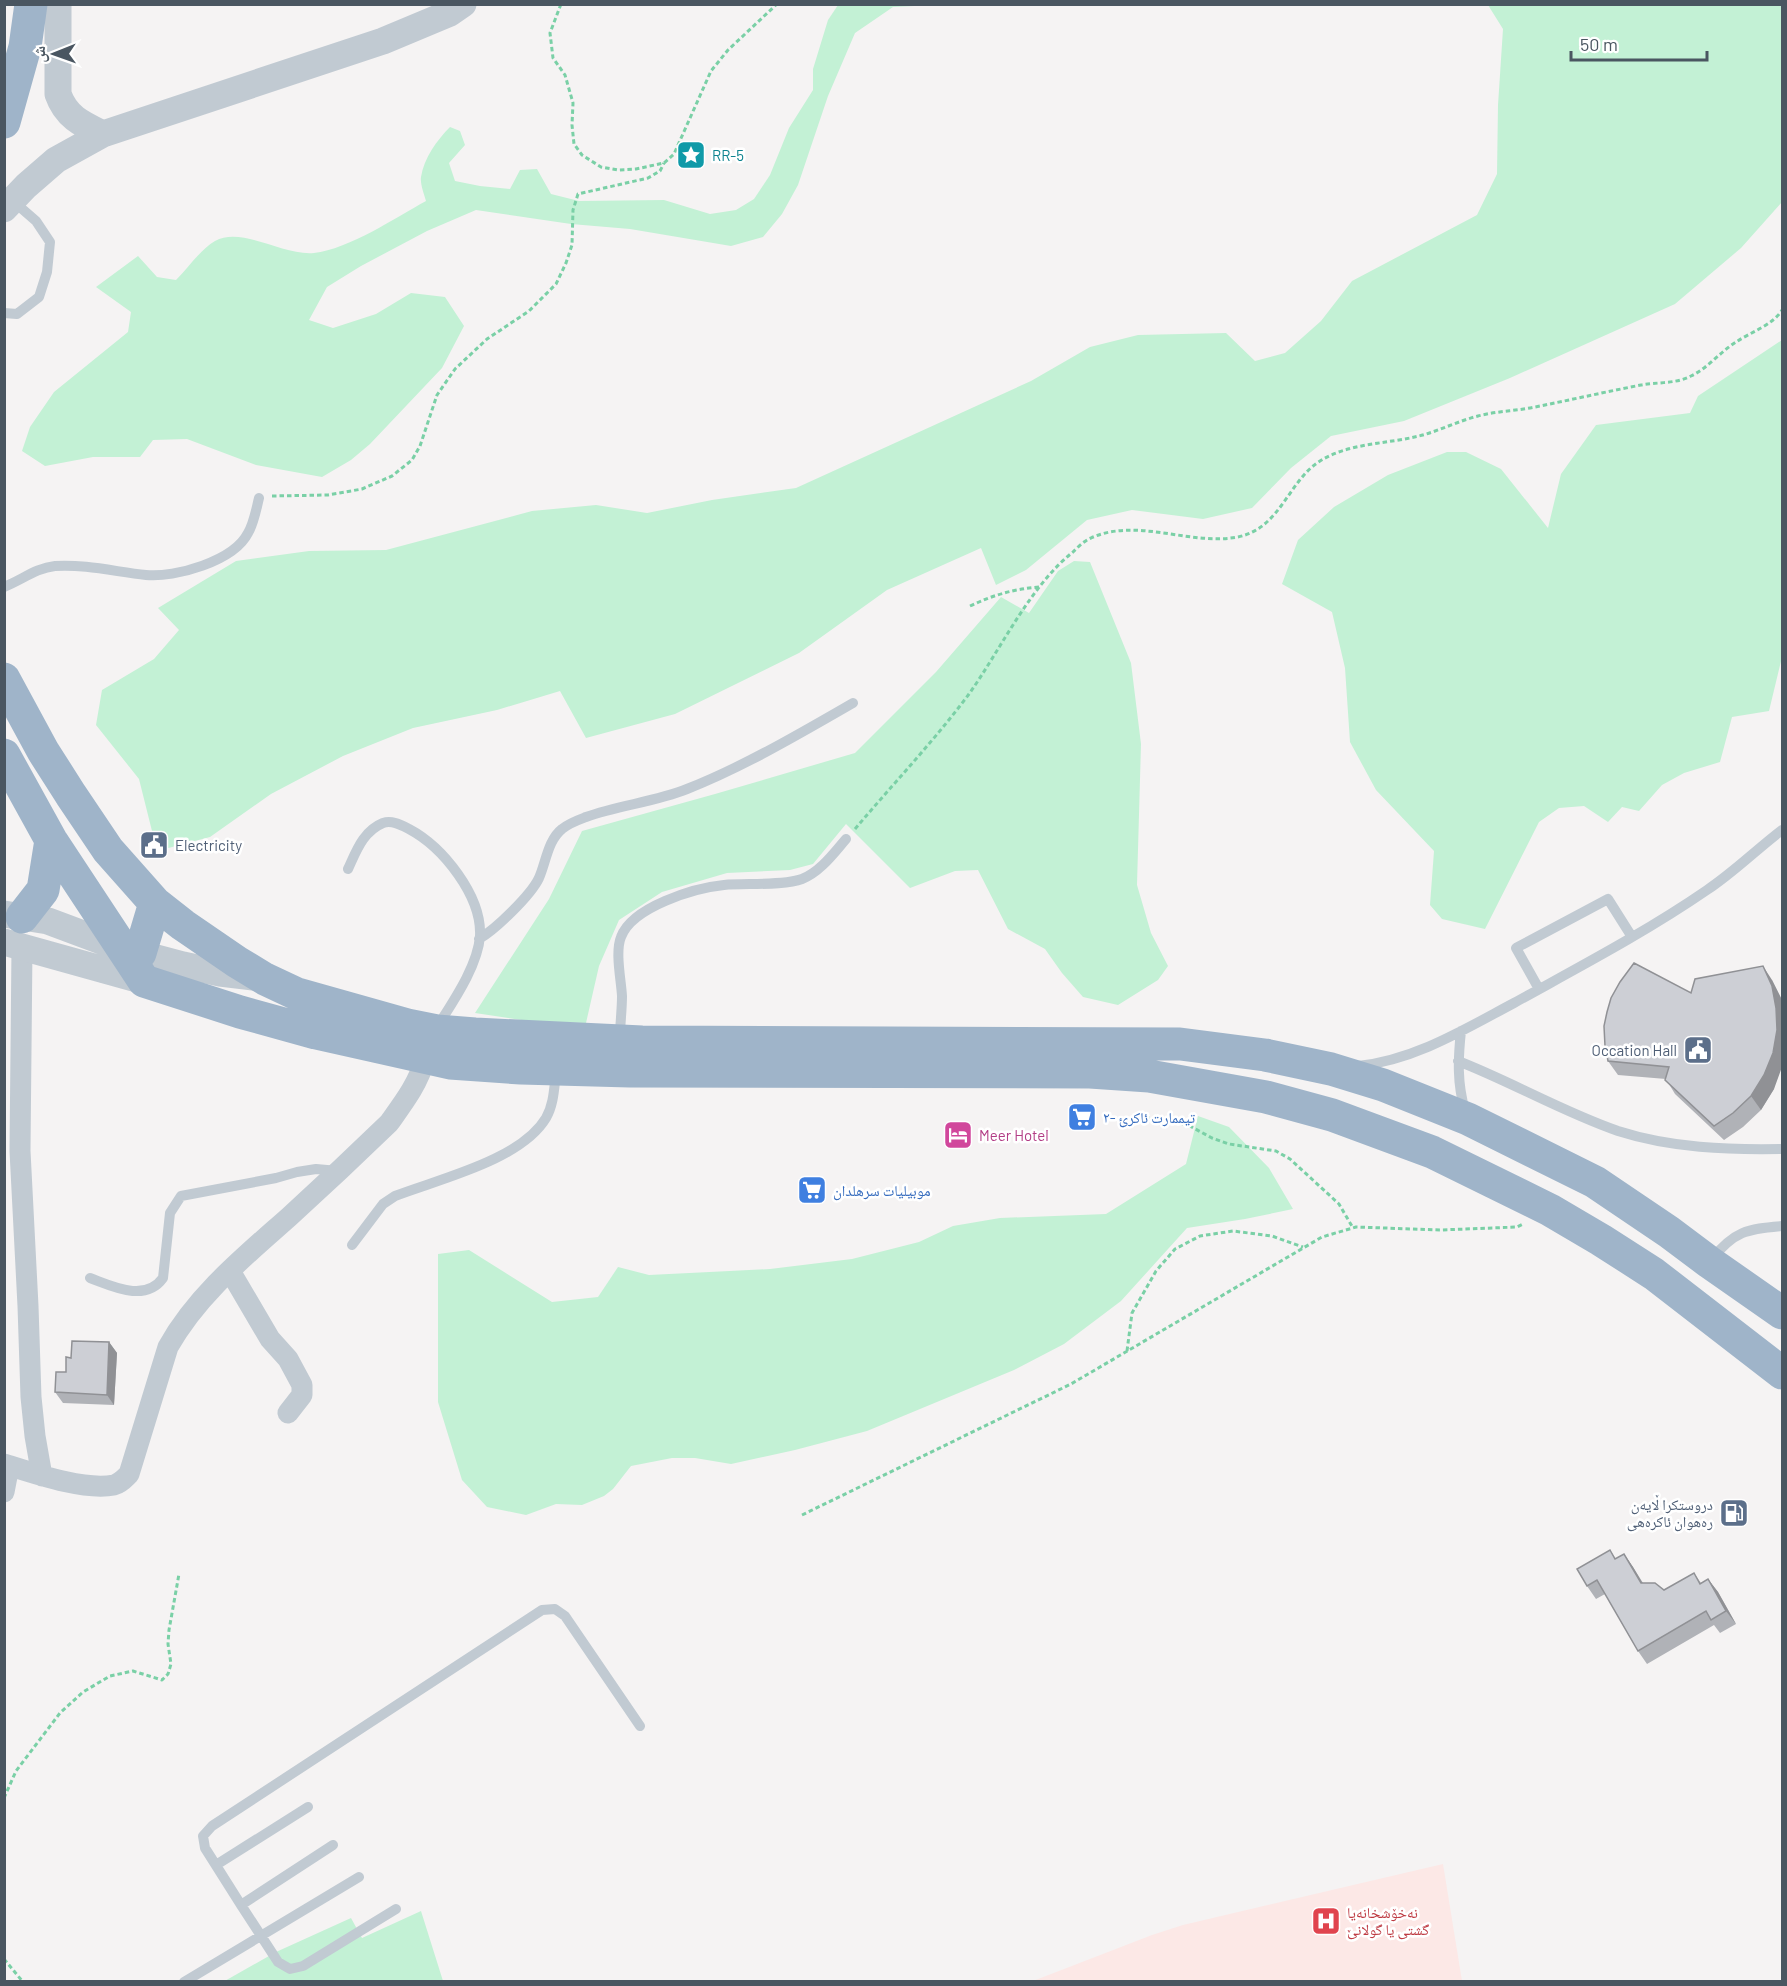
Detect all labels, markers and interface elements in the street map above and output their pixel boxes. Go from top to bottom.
north arrow [24,24,84,84]
scale bar [1571,24,1708,62]
text: 50 m [1580,33,1618,55]
text: ش [29,46,49,63]
place icon: RR-5 [675,139,707,171]
place label: RR-5 [712,146,744,164]
public building icon: Electricity [138,829,170,861]
place label: Electricity [175,836,242,854]
public building icon: Occation Hall [1682,1034,1714,1066]
place label: Occation Hall [1592,1041,1677,1059]
supermarket icon: تيممارت ئاكرئ -٢ [1066,1101,1098,1133]
place label: تيممارت ئاكرئ -٢ [1103,1108,1196,1128]
hotel icon: Meer Hotel [942,1119,974,1151]
place label: Meer Hotel [979,1126,1049,1144]
supermarket icon: موبيليات سرهلدان [796,1174,828,1206]
place label: موبيليات سرهلدان [833,1181,931,1201]
place label: دروستكرا ڵایەن رەهوان ئاكرەهی [1627,1494,1713,1532]
fuel station icon: دروستكرا ڵایەن رەهوان ئاكرەهی [1718,1497,1750,1529]
place label: نەخۆشخانەیا گشتی یا گولانێ [1347,1903,1430,1940]
hospital icon: نەخۆشخانەیا گشتی یا گولانێ [1310,1905,1342,1937]

